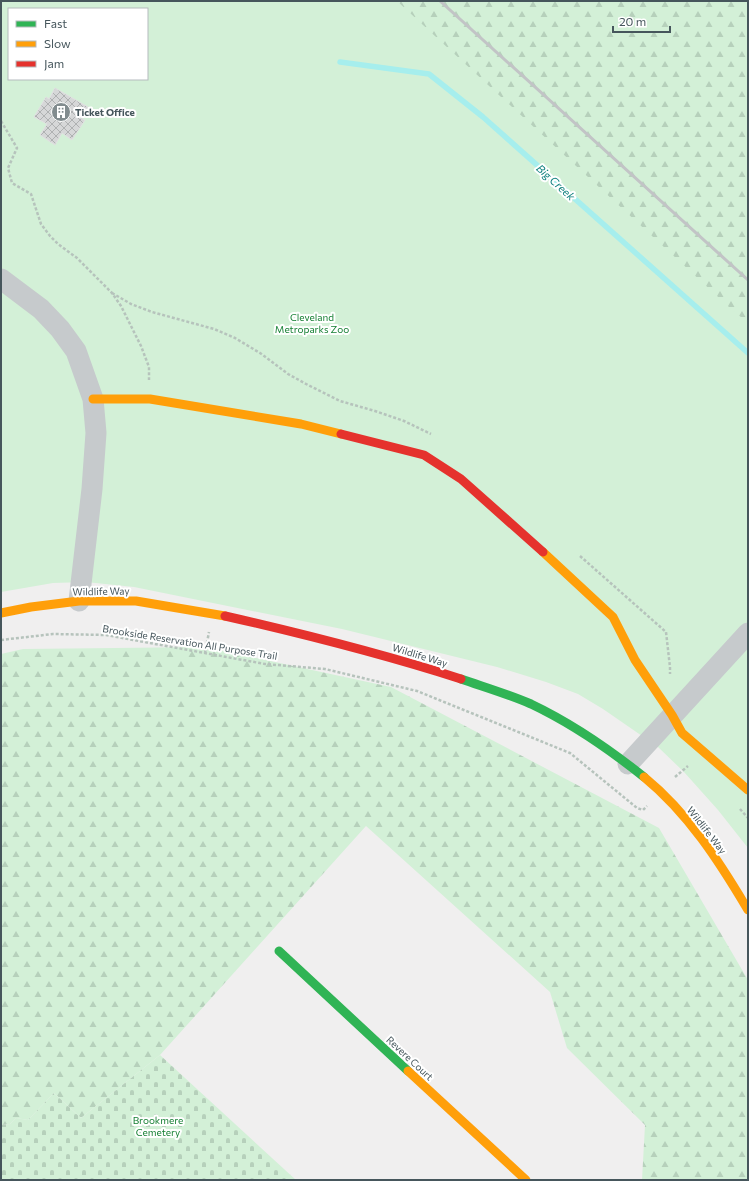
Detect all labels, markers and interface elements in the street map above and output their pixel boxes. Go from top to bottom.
legend [8,8,148,80]
scale bar [613,8,670,34]
text: 20 m [619,14,646,28]
text: Fast [44,16,67,30]
text: Slow [44,36,71,50]
text: Jam [44,56,64,71]
building icon: Ticket Office [50,101,72,123]
place label: Ticket Office [75,106,135,118]
water label: Big Creek [534,161,579,203]
park label: Cleveland Metroparks Zoo [275,311,349,335]
street label: Wildlife Way [72,585,130,597]
street label: Brookside Reservation All Purpose Trail [102,622,278,662]
street label: Wildlife Way [391,641,449,669]
street label: Wildlife Way [685,804,729,856]
street label: Revere Court [384,1033,436,1083]
park label: Brookmere Cemetery [133,1114,183,1138]

